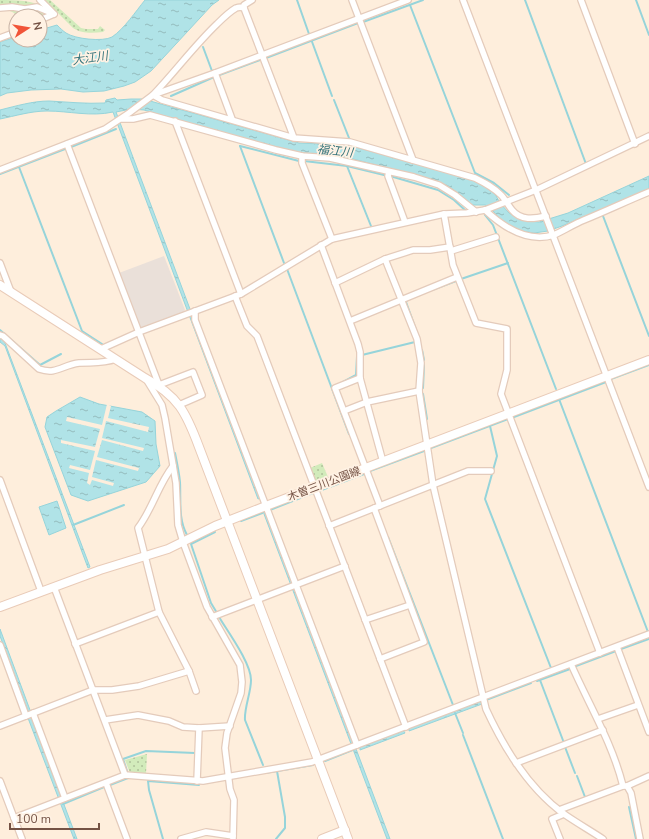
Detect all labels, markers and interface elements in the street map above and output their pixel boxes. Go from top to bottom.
north arrow [8,8,48,48]
text: N [29,20,45,32]
water label: 大江川 [71,47,111,68]
water label: 福江川 [316,141,356,161]
street label: 木曽三川公園線 [285,463,363,505]
scale bar [10,805,99,831]
text: 100 m [16,811,51,827]

